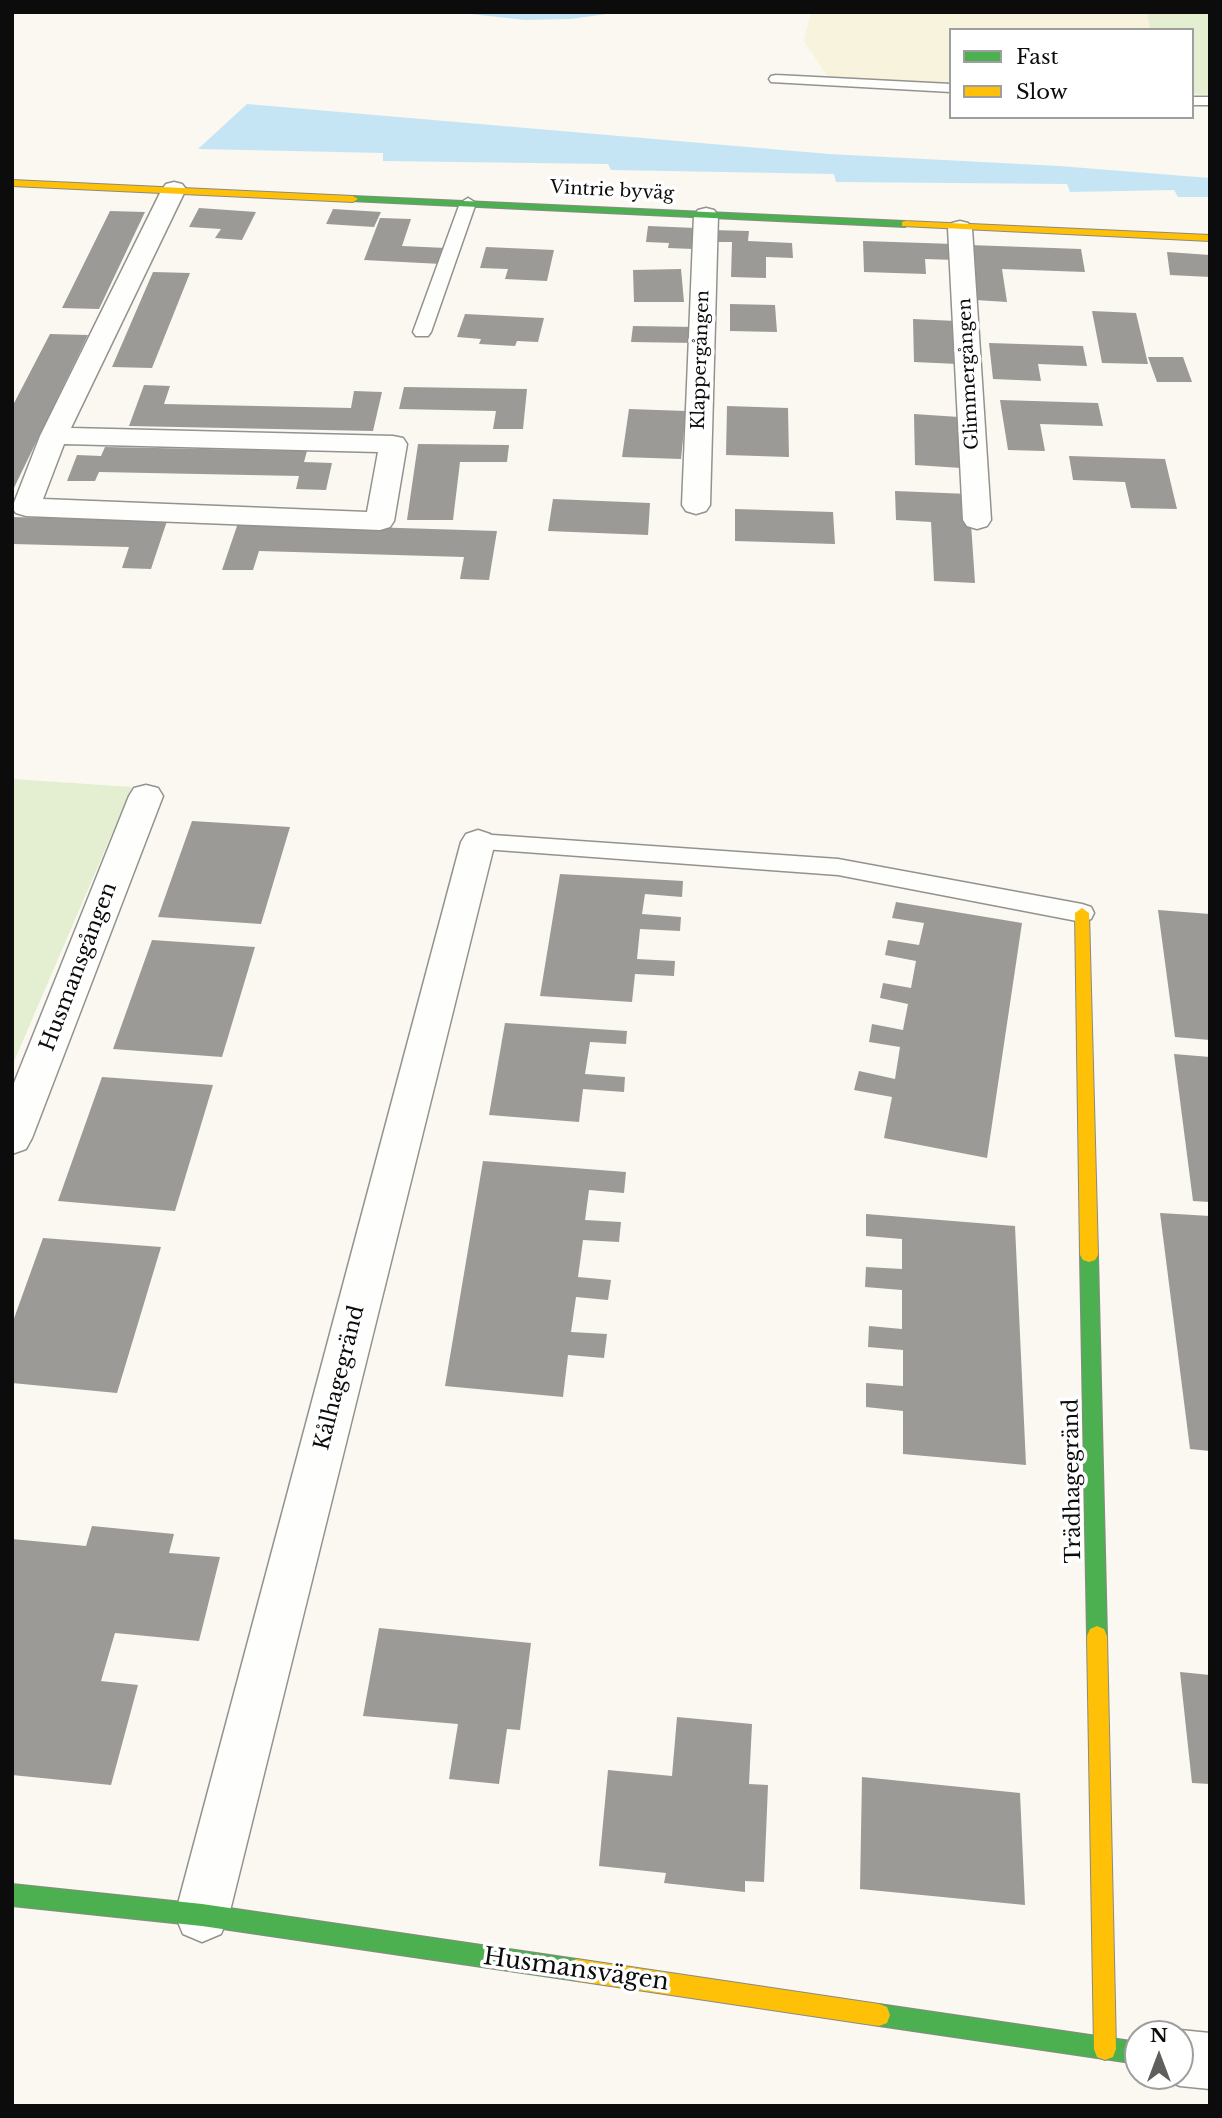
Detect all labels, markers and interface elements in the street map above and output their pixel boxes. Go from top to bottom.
legend [949,28,1194,119]
text: Fast [1016,44,1058,70]
text: Slow [1016,79,1068,105]
street label: Vintrie byväg [550,177,674,205]
street label: Klappergången [688,290,714,430]
street label: Glimmergången [954,298,984,450]
street label: Husmansgången [35,879,123,1055]
street label: Kålhagegränd [310,1303,370,1453]
street label: Trädhagegränd [1059,1398,1087,1564]
street label: Husmansvägen [481,1943,671,1997]
north arrow [1124,2020,1194,2090]
text: N [1150,2024,1168,2047]

